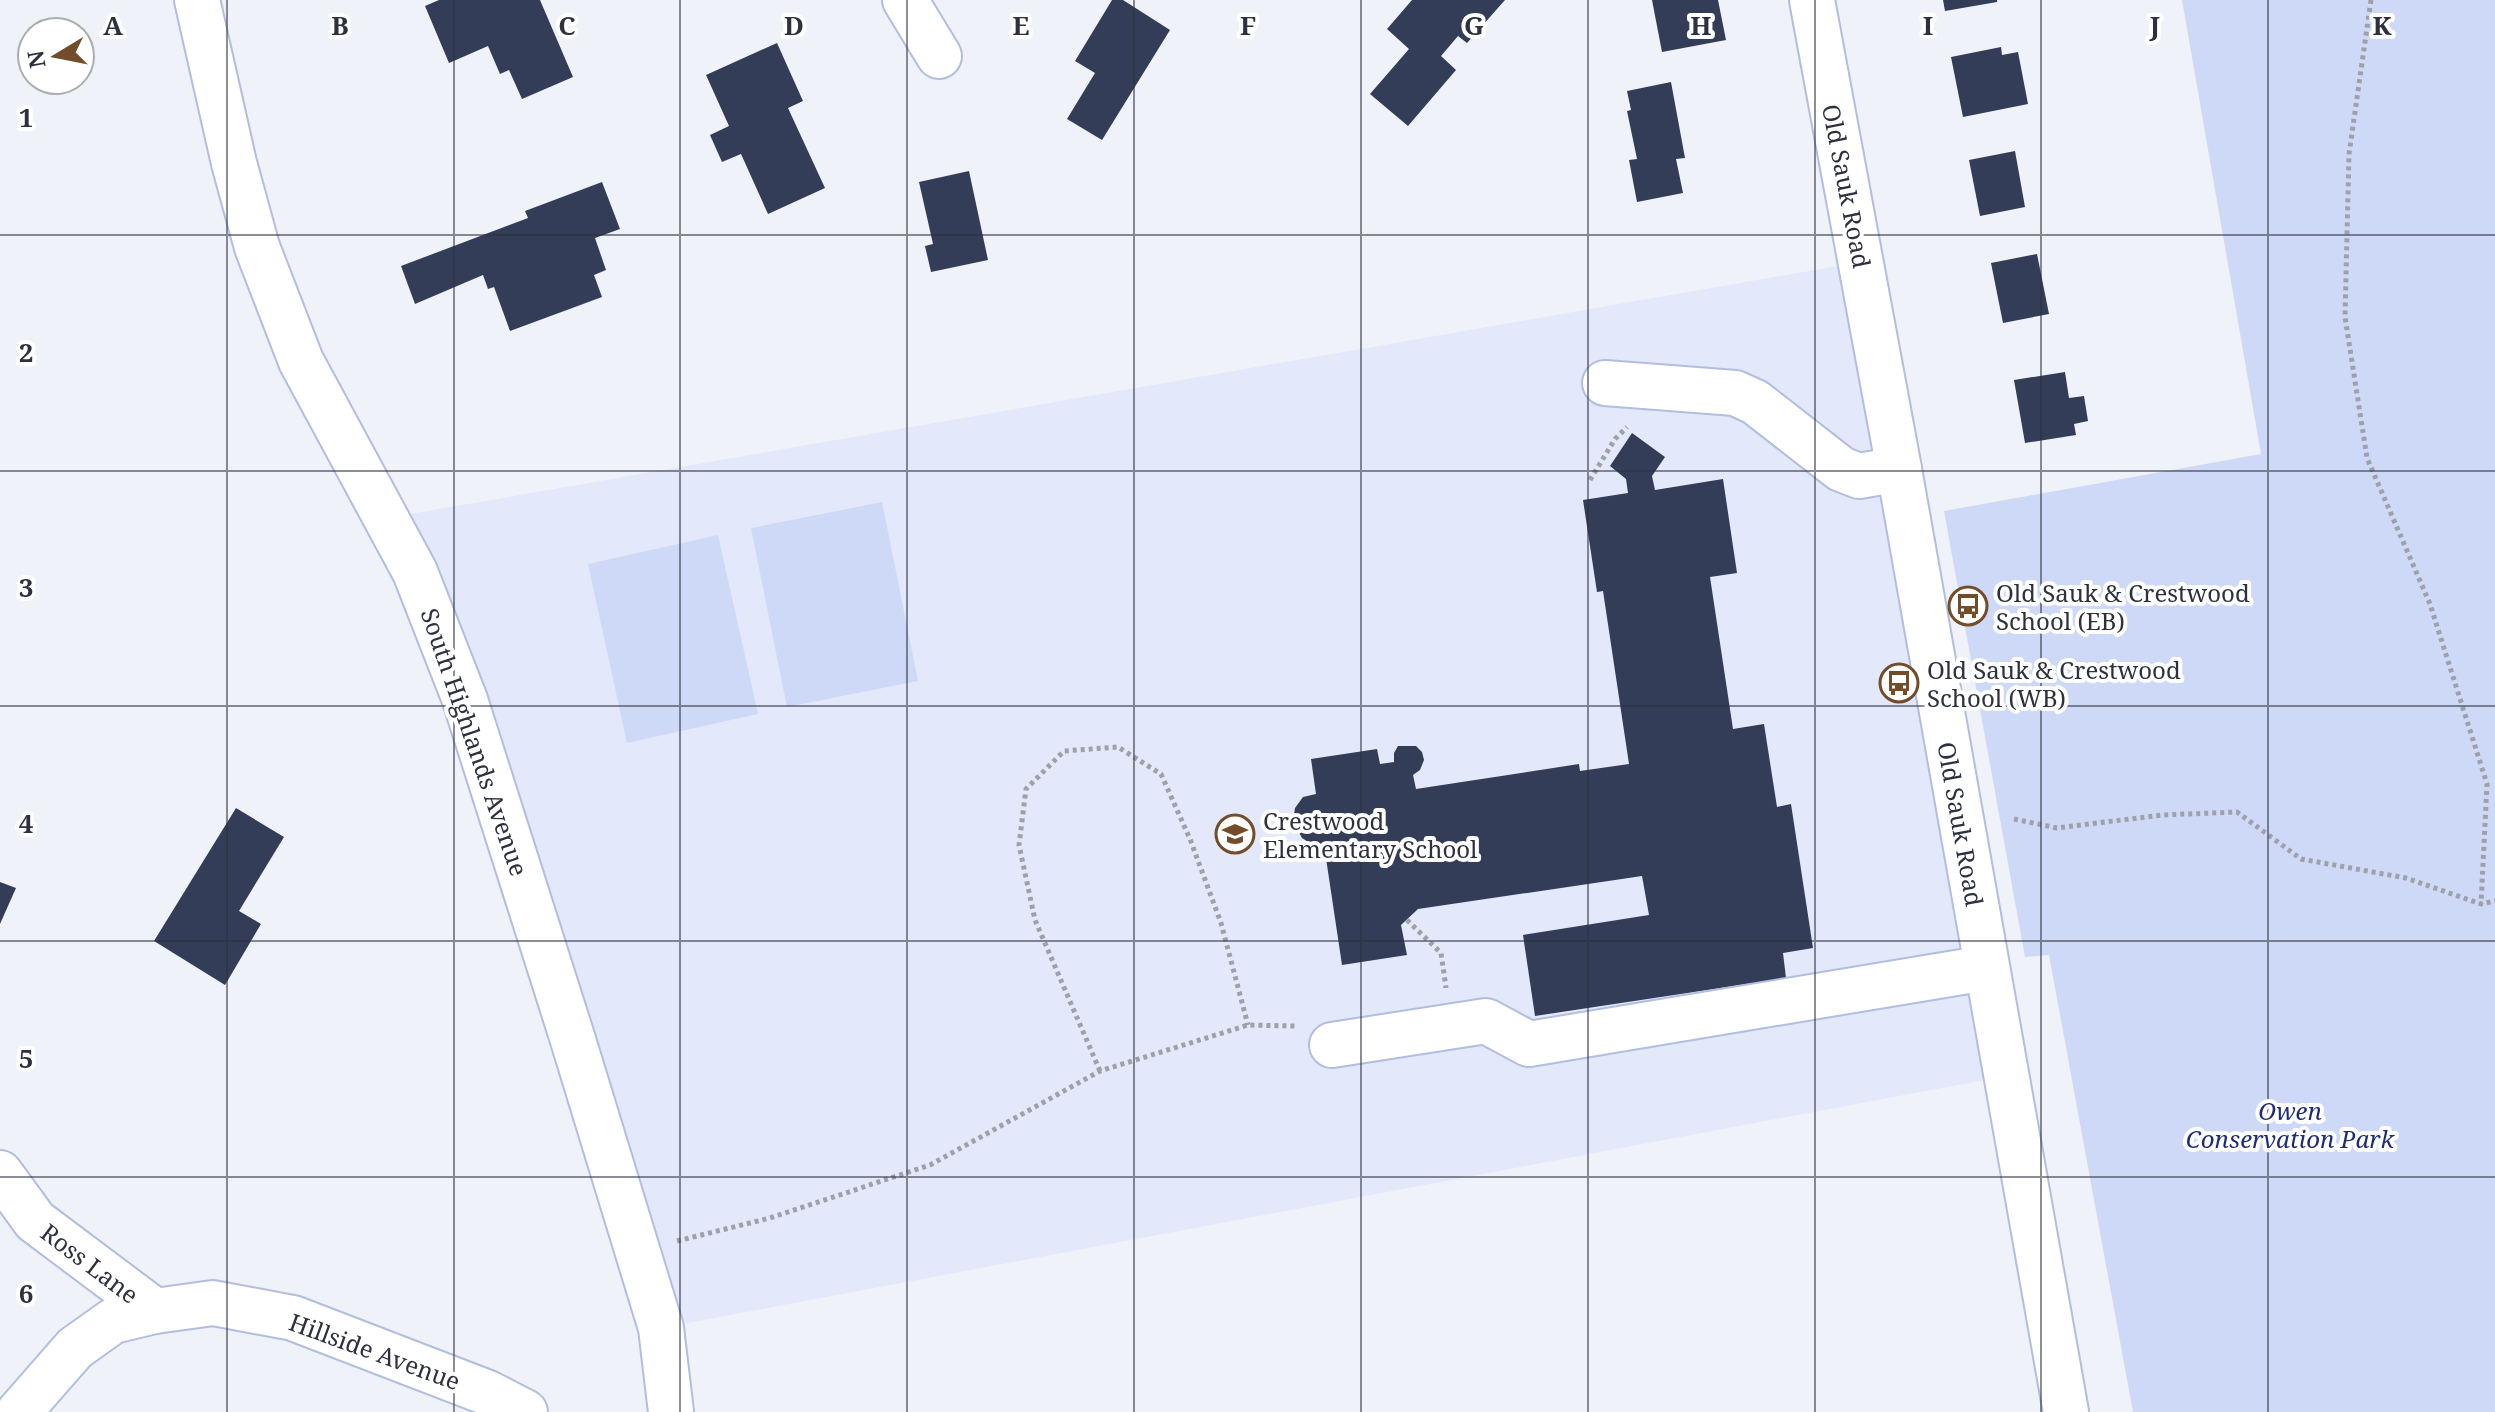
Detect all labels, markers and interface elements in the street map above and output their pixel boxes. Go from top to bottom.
text: A [103,7,123,43]
text: B [331,7,349,43]
text: C [558,7,576,43]
text: D [784,7,804,43]
text: E [1013,7,1030,43]
text: F [1240,7,1256,43]
text: G [1464,7,1484,43]
text: H [1690,7,1712,43]
text: I [1923,7,1933,43]
text: J [2149,7,2160,43]
text: K [2372,7,2392,43]
north arrow [16,16,96,96]
text: N [19,49,52,71]
text: 1 [19,99,33,135]
street label: Old Sauk Road [1815,101,1879,271]
text: 2 [19,334,33,370]
text: 3 [19,569,33,605]
place label: Old Sauk & Crestwood School (EB) [1996,576,2250,637]
bus stop icon: Old Sauk & Crestwood School (EB) [1947,585,1989,627]
street label: South Highlands Avenue [414,604,536,880]
place label: Old Sauk & Crestwood School (WB) [1927,653,2181,714]
bus stop icon: Old Sauk & Crestwood School (WB) [1878,662,1920,704]
street label: Old Sauk Road [1930,739,1992,909]
place label: Crestwood Elementary School [1263,804,1478,865]
text: 4 [19,805,34,841]
school or university icon: Crestwood Elementary School [1214,813,1256,855]
text: 5 [19,1040,33,1076]
park label: Owen Conservation Park [2186,1094,2396,1155]
street label: Ross Lane [34,1215,146,1311]
text: 6 [19,1275,33,1311]
street label: Hillside Avenue [285,1305,465,1397]

